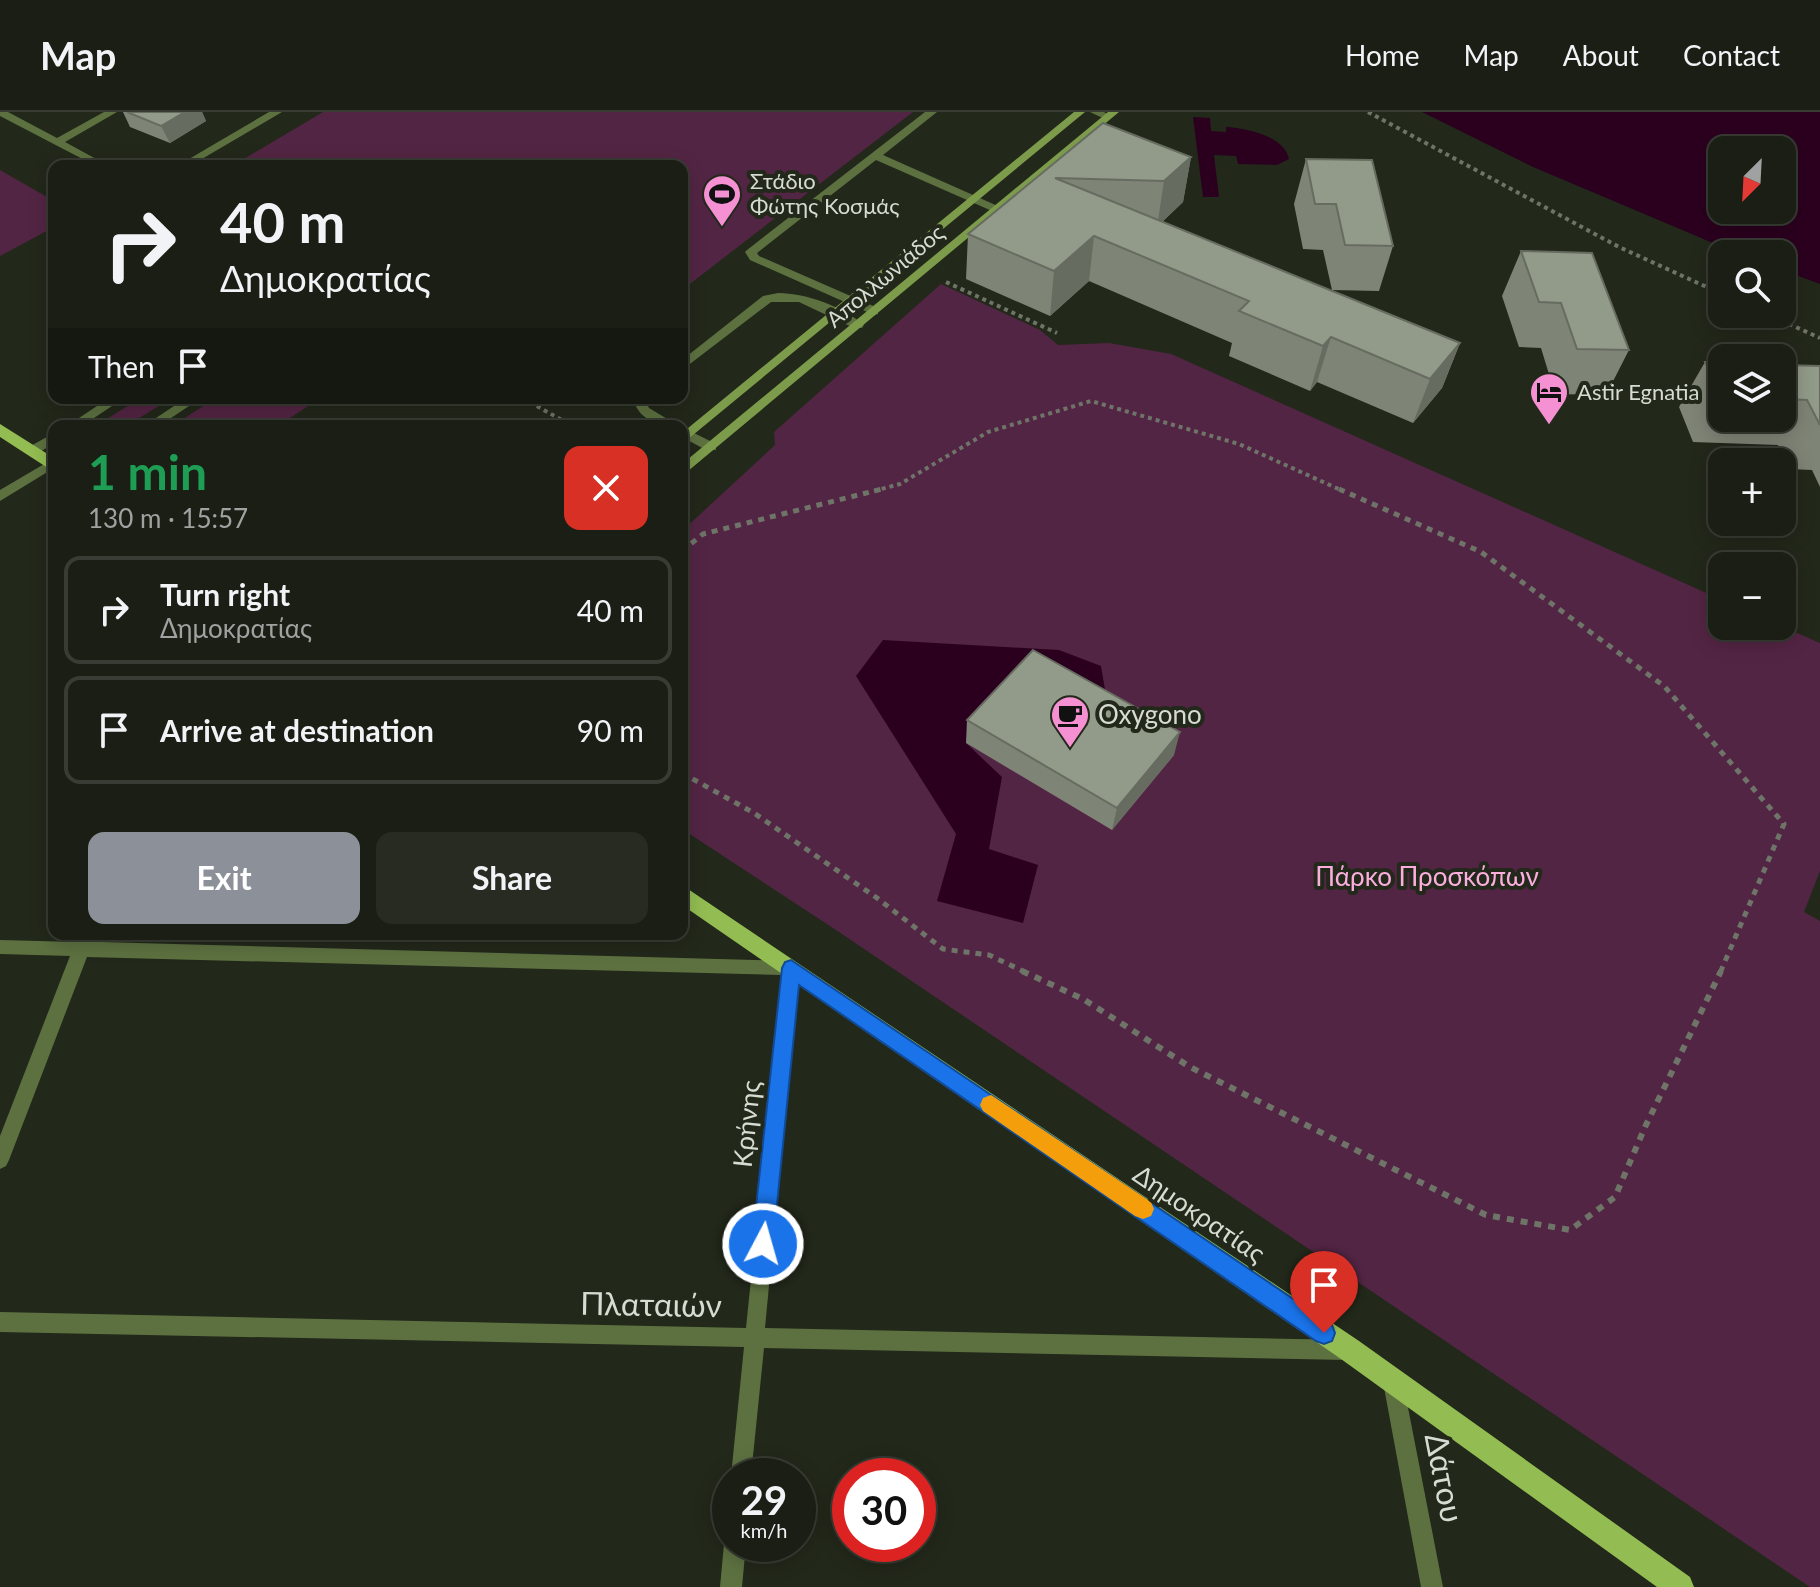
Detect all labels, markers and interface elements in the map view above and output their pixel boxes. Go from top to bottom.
text: Map [40,32,116,78]
text: Home [1345,38,1420,72]
text: Map [1464,38,1519,72]
text: About [1563,38,1639,72]
text: Contact [1683,38,1780,72]
north arrow [1708,136,1796,224]
map controls [1708,136,1796,640]
place label: Στάδιο Φώτης Κοσμάς [750,167,900,219]
sports icon: Στάδιο Φώτης Κοσμάς [701,173,743,228]
text: 40 m [220,188,345,255]
icon: right [88,192,192,296]
street label: Απολλωνιάδος [820,219,949,333]
button: search [1708,240,1796,328]
text: Δημοκρατίας [220,256,431,300]
icon: arrive [171,344,215,388]
button: layers [1708,344,1796,432]
text: Then [88,348,155,384]
hotel icon: Astir Egnatia [1528,371,1570,426]
place label: Astir Egnatia [1577,378,1700,405]
text: 1 min [88,443,207,500]
button: close [564,446,648,530]
button: + [1708,448,1796,536]
text: 130 m · 15:57 [88,502,248,534]
button: − [1708,552,1796,640]
text: Turn right [160,576,290,612]
icon: right [92,588,136,632]
text: 40 m [577,592,644,628]
text: Δημοκρατίας [160,612,312,644]
cafe icon: Oxygono [1049,694,1091,749]
place label: Oxygono [1098,698,1202,730]
icon: arrive [92,708,136,752]
text: Arrive at destination [160,712,434,748]
text: 90 m [577,712,644,748]
button: Exit [88,832,360,924]
button: Share [376,832,648,924]
park label: Πάρκο Προσκόπων [1315,860,1539,892]
street label: Κρήνης [726,1079,766,1169]
street label: Δημοκρατίας [1128,1157,1272,1269]
position arrow [721,1202,805,1286]
pin [1290,1251,1358,1333]
icon: arrive [1302,1263,1346,1307]
street label: Πλαταιών [580,1283,722,1324]
street label: Δάτου [1418,1430,1473,1526]
speed limit sign: 30 [832,1458,936,1562]
text: 29 [741,1476,787,1524]
text: km/h [741,1518,787,1542]

